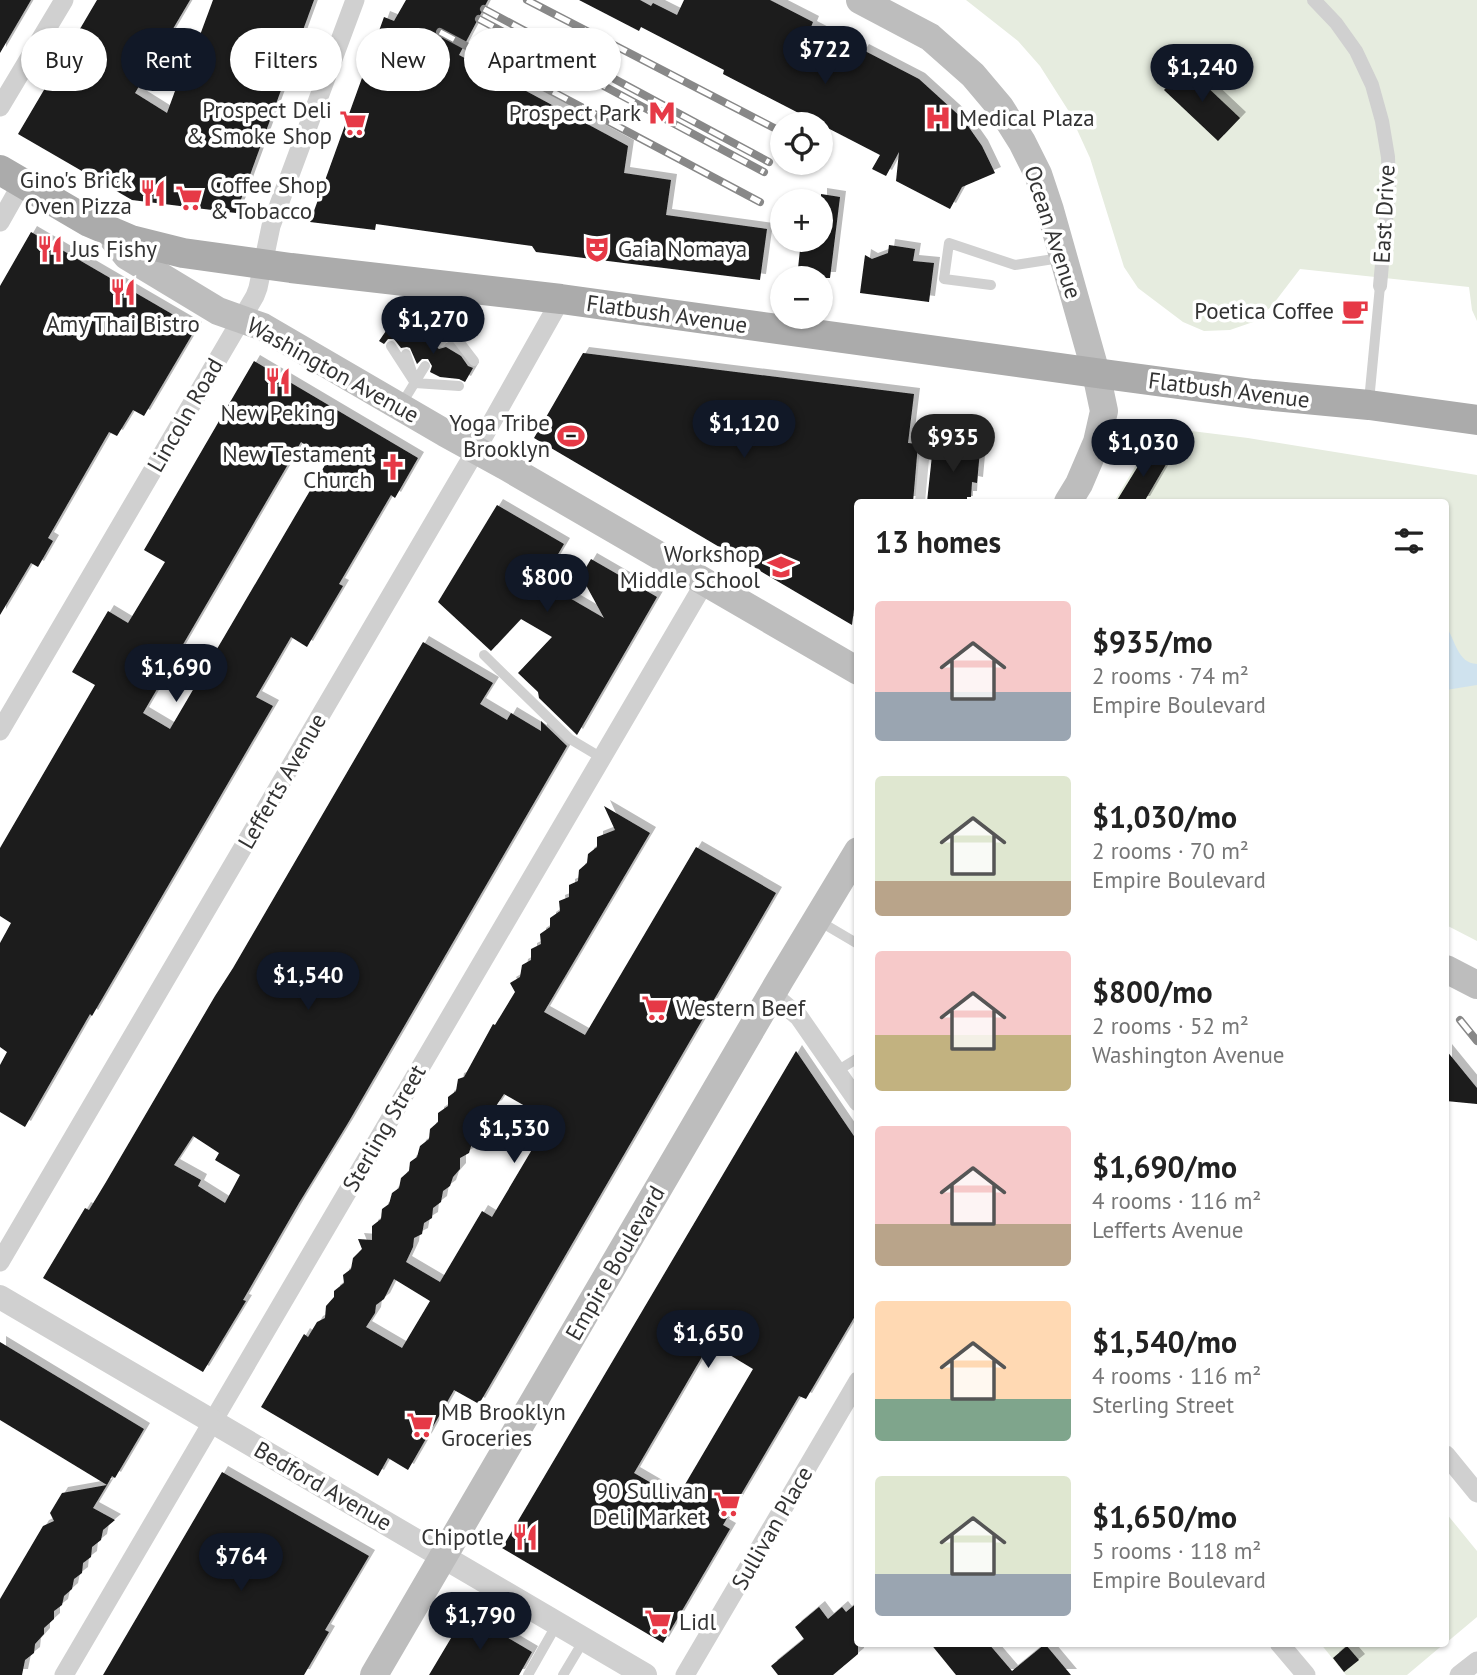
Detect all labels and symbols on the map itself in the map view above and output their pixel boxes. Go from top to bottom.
pin: $722 [784,27,866,86]
pin: $1,240 [1145,44,1259,104]
place label: Prospect Deli & Smoke Shop [186,95,332,150]
place label: Prospect Park [509,98,641,127]
metro station icon: Prospect Park [647,98,677,128]
hospital icon: Medical Plaza [923,103,953,133]
place label: Medical Plaza [959,103,1095,132]
supermarket icon: Prospect Deli & Smoke Shop [338,108,368,138]
street label: Ocean Avenue [1018,162,1089,302]
street label: East Drive [1366,164,1401,264]
place label: Gino's Brick Oven Pizza [20,165,132,220]
place label: Coffee Shop & Tobacco [210,170,328,225]
restaurant icon: Gino's Brick Oven Pizza [138,178,168,208]
supermarket icon: Coffee Shop & Tobacco [174,183,204,213]
restaurant icon: Jus Fishy [35,234,65,264]
place label: Jus Fishy [70,234,157,263]
theatre icon: Gaia Nomaya [582,234,612,264]
place label: Gaia Nomaya [618,234,747,263]
restaurant icon: Amy Thai Bistro [108,277,138,307]
street label: Flatbush Avenue [585,288,749,339]
pin: $1,270 [376,296,490,356]
place label: Poetica Coffee [1194,296,1334,325]
cafe icon: Poetica Coffee [1340,296,1370,326]
place label: Amy Thai Bistro [46,309,200,338]
street label: Washington Avenue [242,310,424,429]
street label: Lincoln Road [140,353,229,477]
street label: Flatbush Avenue [1147,365,1311,414]
restaurant icon: New Peking [263,366,293,396]
place label: New Peking [220,398,336,427]
pin: $1,120 [687,400,801,460]
place label: Yoga Tribe Brooklyn [449,408,550,463]
pin: $935 [912,414,994,474]
pin: $1,030 [1086,420,1200,479]
sports icon: Yoga Tribe Brooklyn [556,421,586,451]
place label: New Testament Church [222,439,372,494]
church icon: New Testament Church [378,452,408,482]
place label: Workshop Middle School [620,539,760,594]
school or university icon: Workshop Middle School [766,552,796,582]
pin: $800 [506,554,588,614]
pin: $1,690 [119,644,233,704]
street label: Lefferts Avenue [231,708,332,854]
pin: $1,540 [251,953,365,1012]
supermarket icon: Western Beef [640,993,670,1023]
place label: Western Beef [676,993,807,1022]
street label: Sterling Street [336,1059,432,1196]
pin: $1,530 [457,1106,571,1165]
street label: Empire Boulevard [559,1180,671,1345]
pin: $1,650 [651,1310,765,1370]
place label: MB Brooklyn Groceries [441,1397,566,1452]
supermarket icon: MB Brooklyn Groceries [405,1410,435,1440]
street label: Bedford Avenue [249,1434,397,1537]
street label: Sullivan Place [725,1461,819,1595]
place label: 90 Sullivan Deli Market [593,1476,706,1531]
supermarket icon: 90 Sullivan Deli Market [712,1489,742,1519]
place label: Chipotle [421,1522,504,1551]
restaurant icon: Chipotle [510,1522,540,1552]
pin: $764 [200,1534,282,1593]
pin: $1,790 [423,1592,537,1652]
supermarket icon: Lidl [643,1607,673,1637]
place label: Lidl [679,1607,716,1636]

